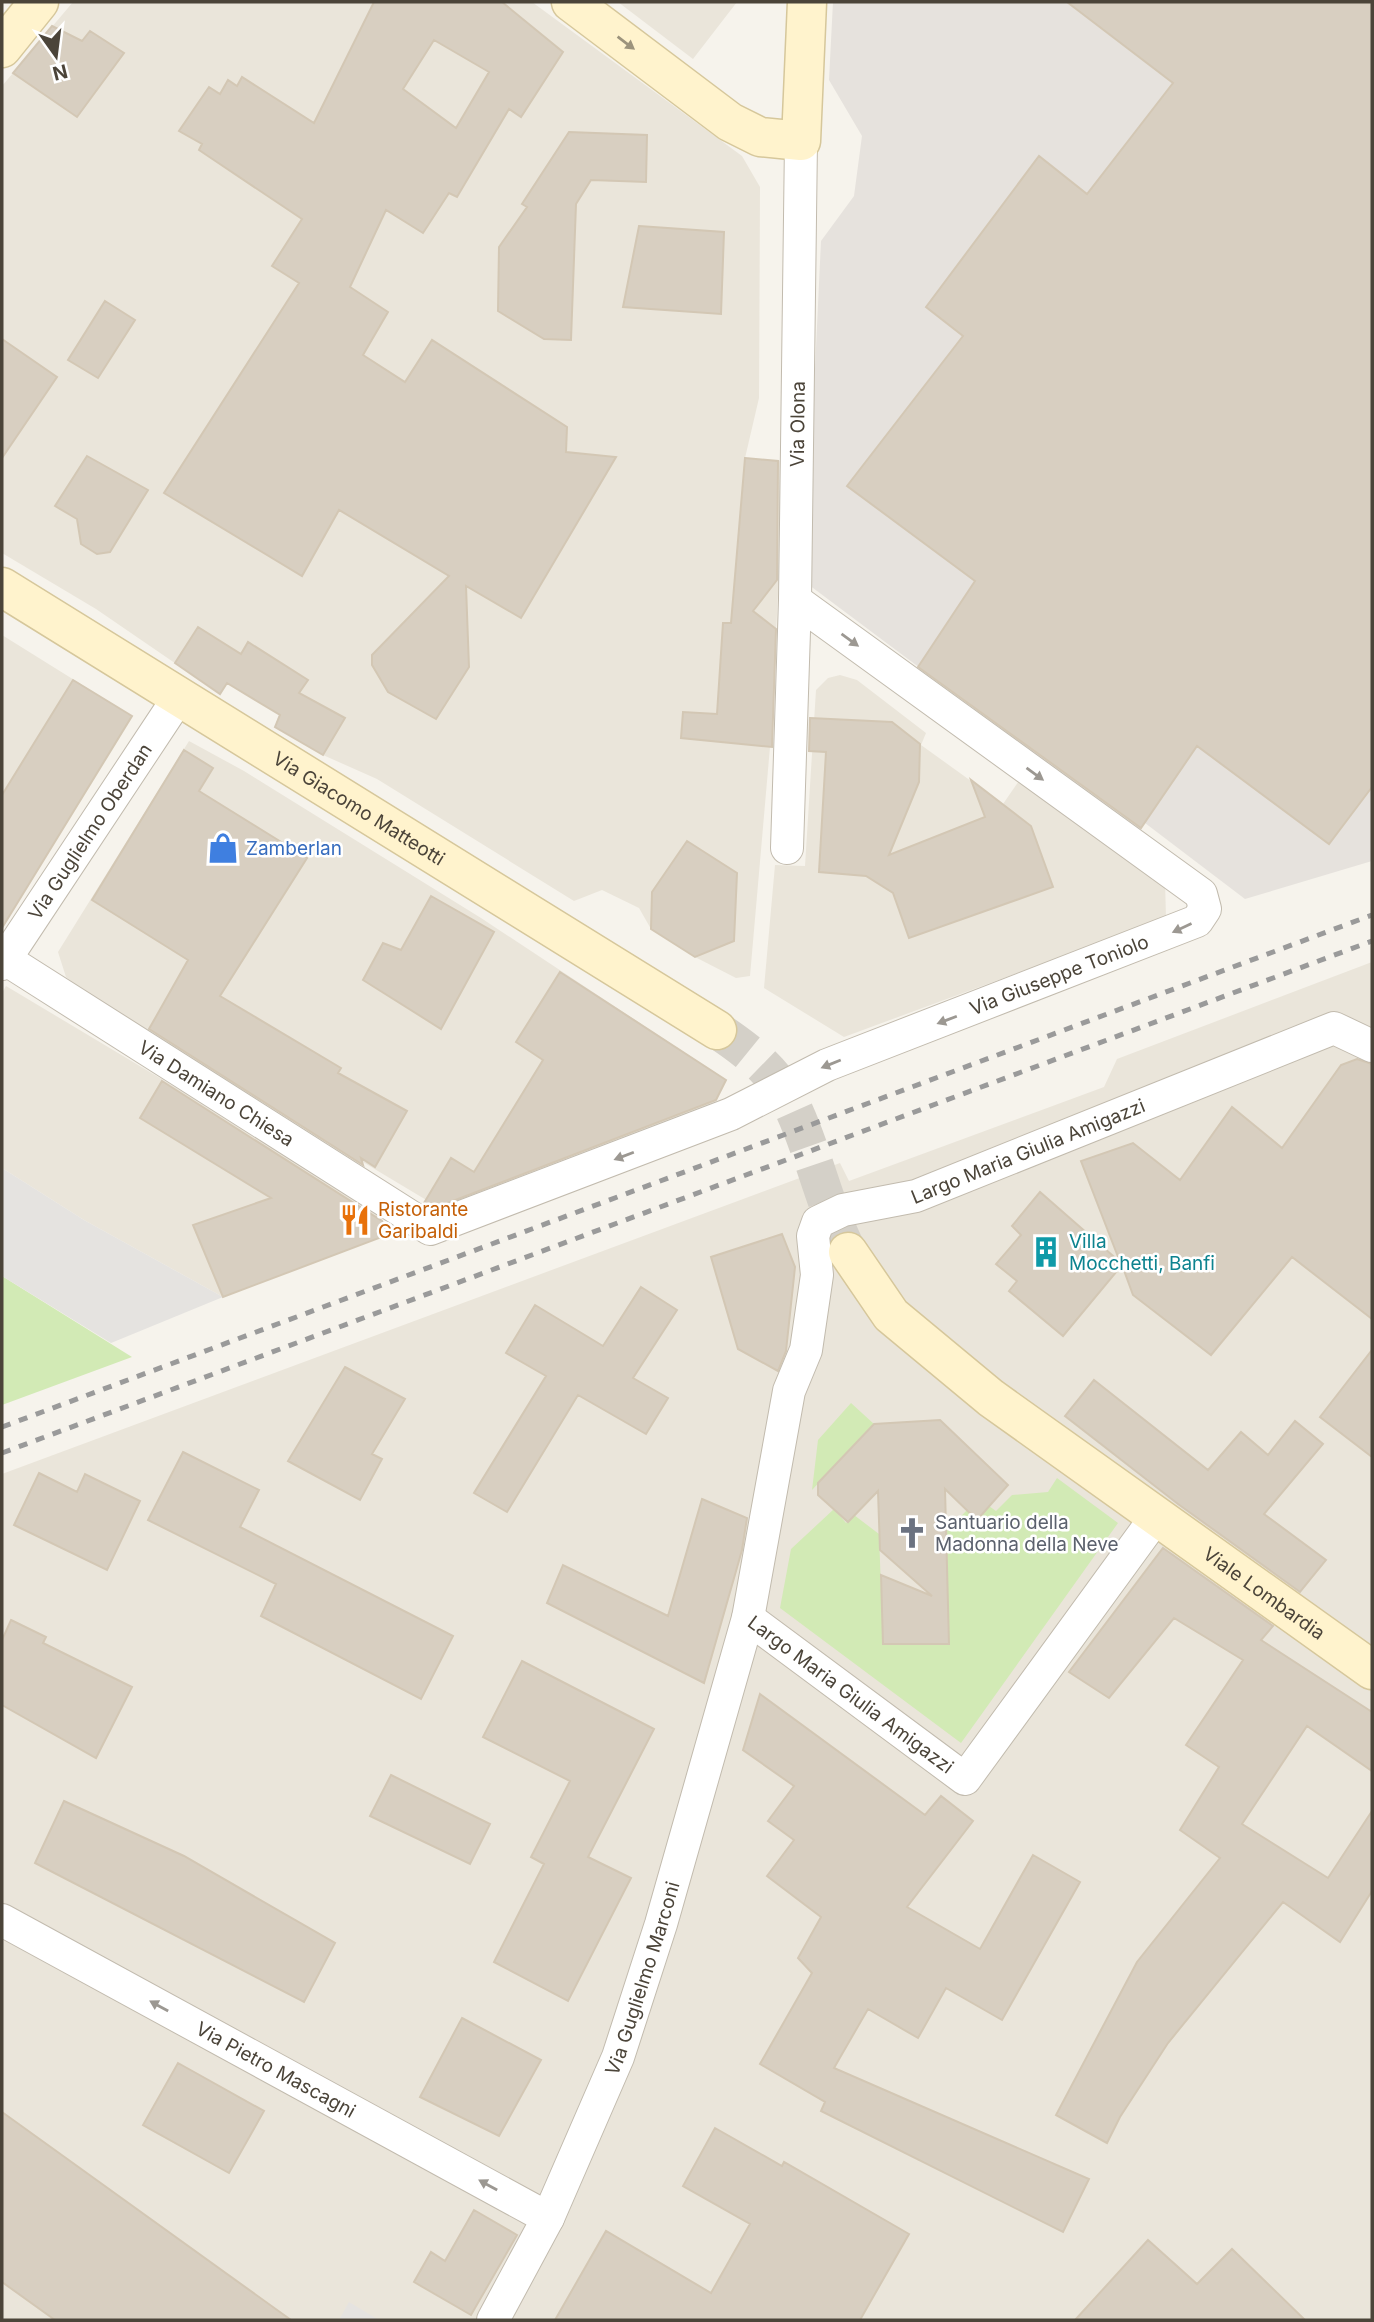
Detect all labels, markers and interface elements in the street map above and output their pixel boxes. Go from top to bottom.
north arrow [21,21,91,91]
one-way arrow [617,36,635,50]
text: N [50,59,70,85]
street label: Via Olona [785,381,809,467]
one-way arrow [841,633,859,648]
street label: Via Guglielmo Oberdan [23,739,157,924]
street label: Via Giacomo Matteotti [269,746,449,870]
one-way arrow [1026,767,1044,781]
shop icon: Zamberlan [206,831,240,865]
place label: Zamberlan [246,837,342,860]
one-way arrow [1171,923,1192,934]
street label: Via Giuseppe Toniolo [966,930,1152,1020]
one-way arrow [936,1014,957,1025]
street label: Via Damiano Chiesa [134,1035,298,1151]
one-way arrow [821,1058,842,1069]
street label: Largo Maria Giulia Amigazzi [908,1094,1148,1208]
one-way arrow [613,1150,634,1161]
place label: Ristorante Garibaldi [378,1198,468,1243]
restaurant icon: Ristorante Garibaldi [338,1203,372,1237]
place label: Villa Mocchetti, Banfi [1069,1230,1215,1275]
building icon: Villa Mocchetti, Banfi [1029,1235,1063,1269]
place label: Santuario della Madonna della Neve [935,1511,1119,1556]
church icon: Santuario della Madonna della Neve [895,1516,929,1550]
street label: Viale Lombardia [1199,1542,1330,1644]
street label: Largo Maria Giulia Amigazzi [743,1610,958,1778]
street label: Via Guglielmo Marconi [600,1879,684,2078]
one-way arrow [149,2000,169,2012]
street label: Via Pietro Mascagni [192,2017,360,2122]
one-way arrow [478,2179,497,2191]

